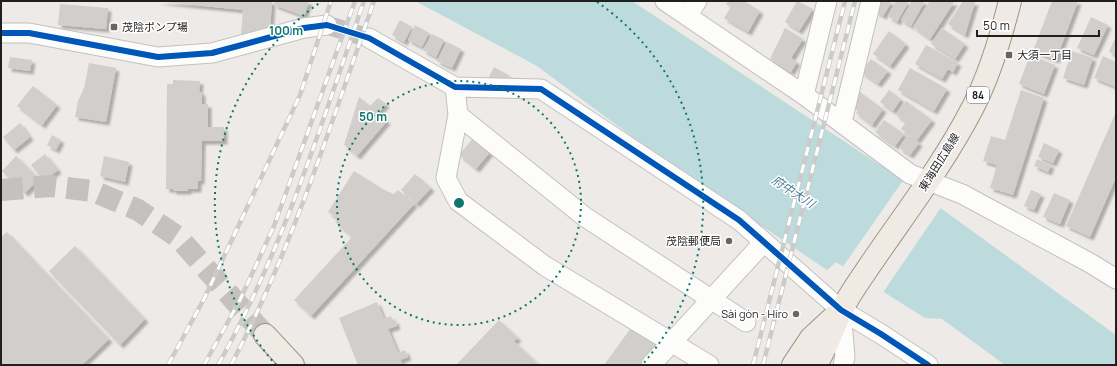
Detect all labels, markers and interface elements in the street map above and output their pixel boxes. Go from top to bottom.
scale bar [977,12,1099,38]
text: 50 m [983,17,1010,34]
place label: 茂陰ポンプ場 [122,19,188,34]
marker: 茂陰ポンプ場 [109,22,119,32]
text: 100 m [269,22,303,39]
place label: 大須一丁目 [1017,47,1072,62]
marker: 大須一丁目 [1004,50,1014,60]
road number: 84 [967,87,989,103]
text: 50 m [359,108,387,125]
street label: 東海田広島線 [915,130,962,194]
water label: 府中大川 [769,171,820,213]
centre of rings [452,196,466,210]
place label: 茂陰郵便局 [666,233,721,248]
marker: 茂陰郵便局 [724,236,734,246]
place label: Sài gòn - Hiro [721,306,788,321]
marker: Sài gòn - Hiro [791,309,801,319]

